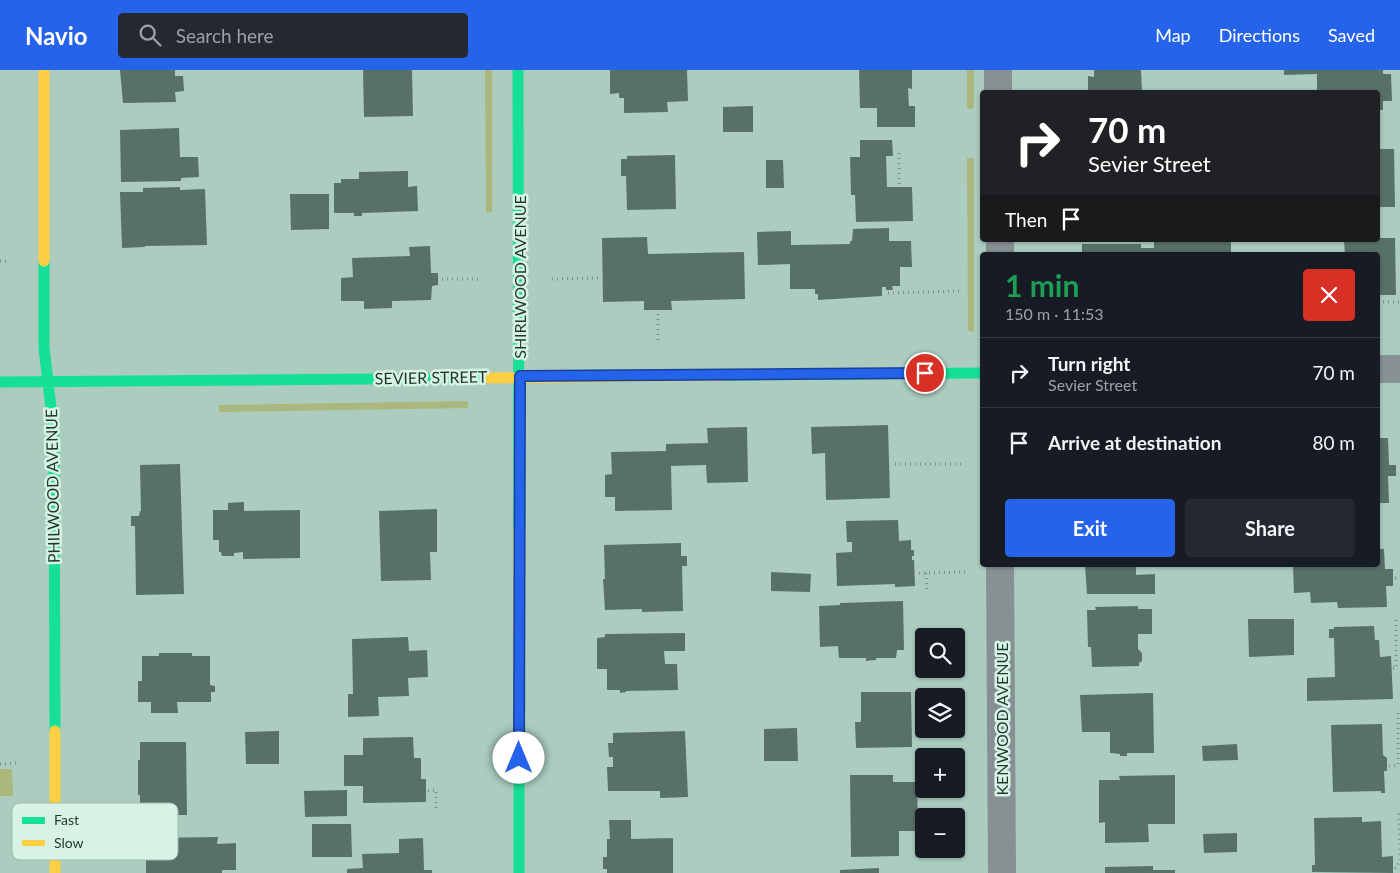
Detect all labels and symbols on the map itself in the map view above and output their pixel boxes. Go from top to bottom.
street label: SHIRLWOOD AVENUE [510,195,529,359]
pin [904,352,946,394]
street label: SEVIER STREET [375,367,488,387]
street label: PHILWOOD AVENUE [41,409,63,563]
street label: KENWOOD AVENUE [992,642,1011,796]
position arrow [492,731,544,783]
legend [12,803,178,860]
text: Fast [54,811,79,828]
text: Slow [54,834,84,851]

